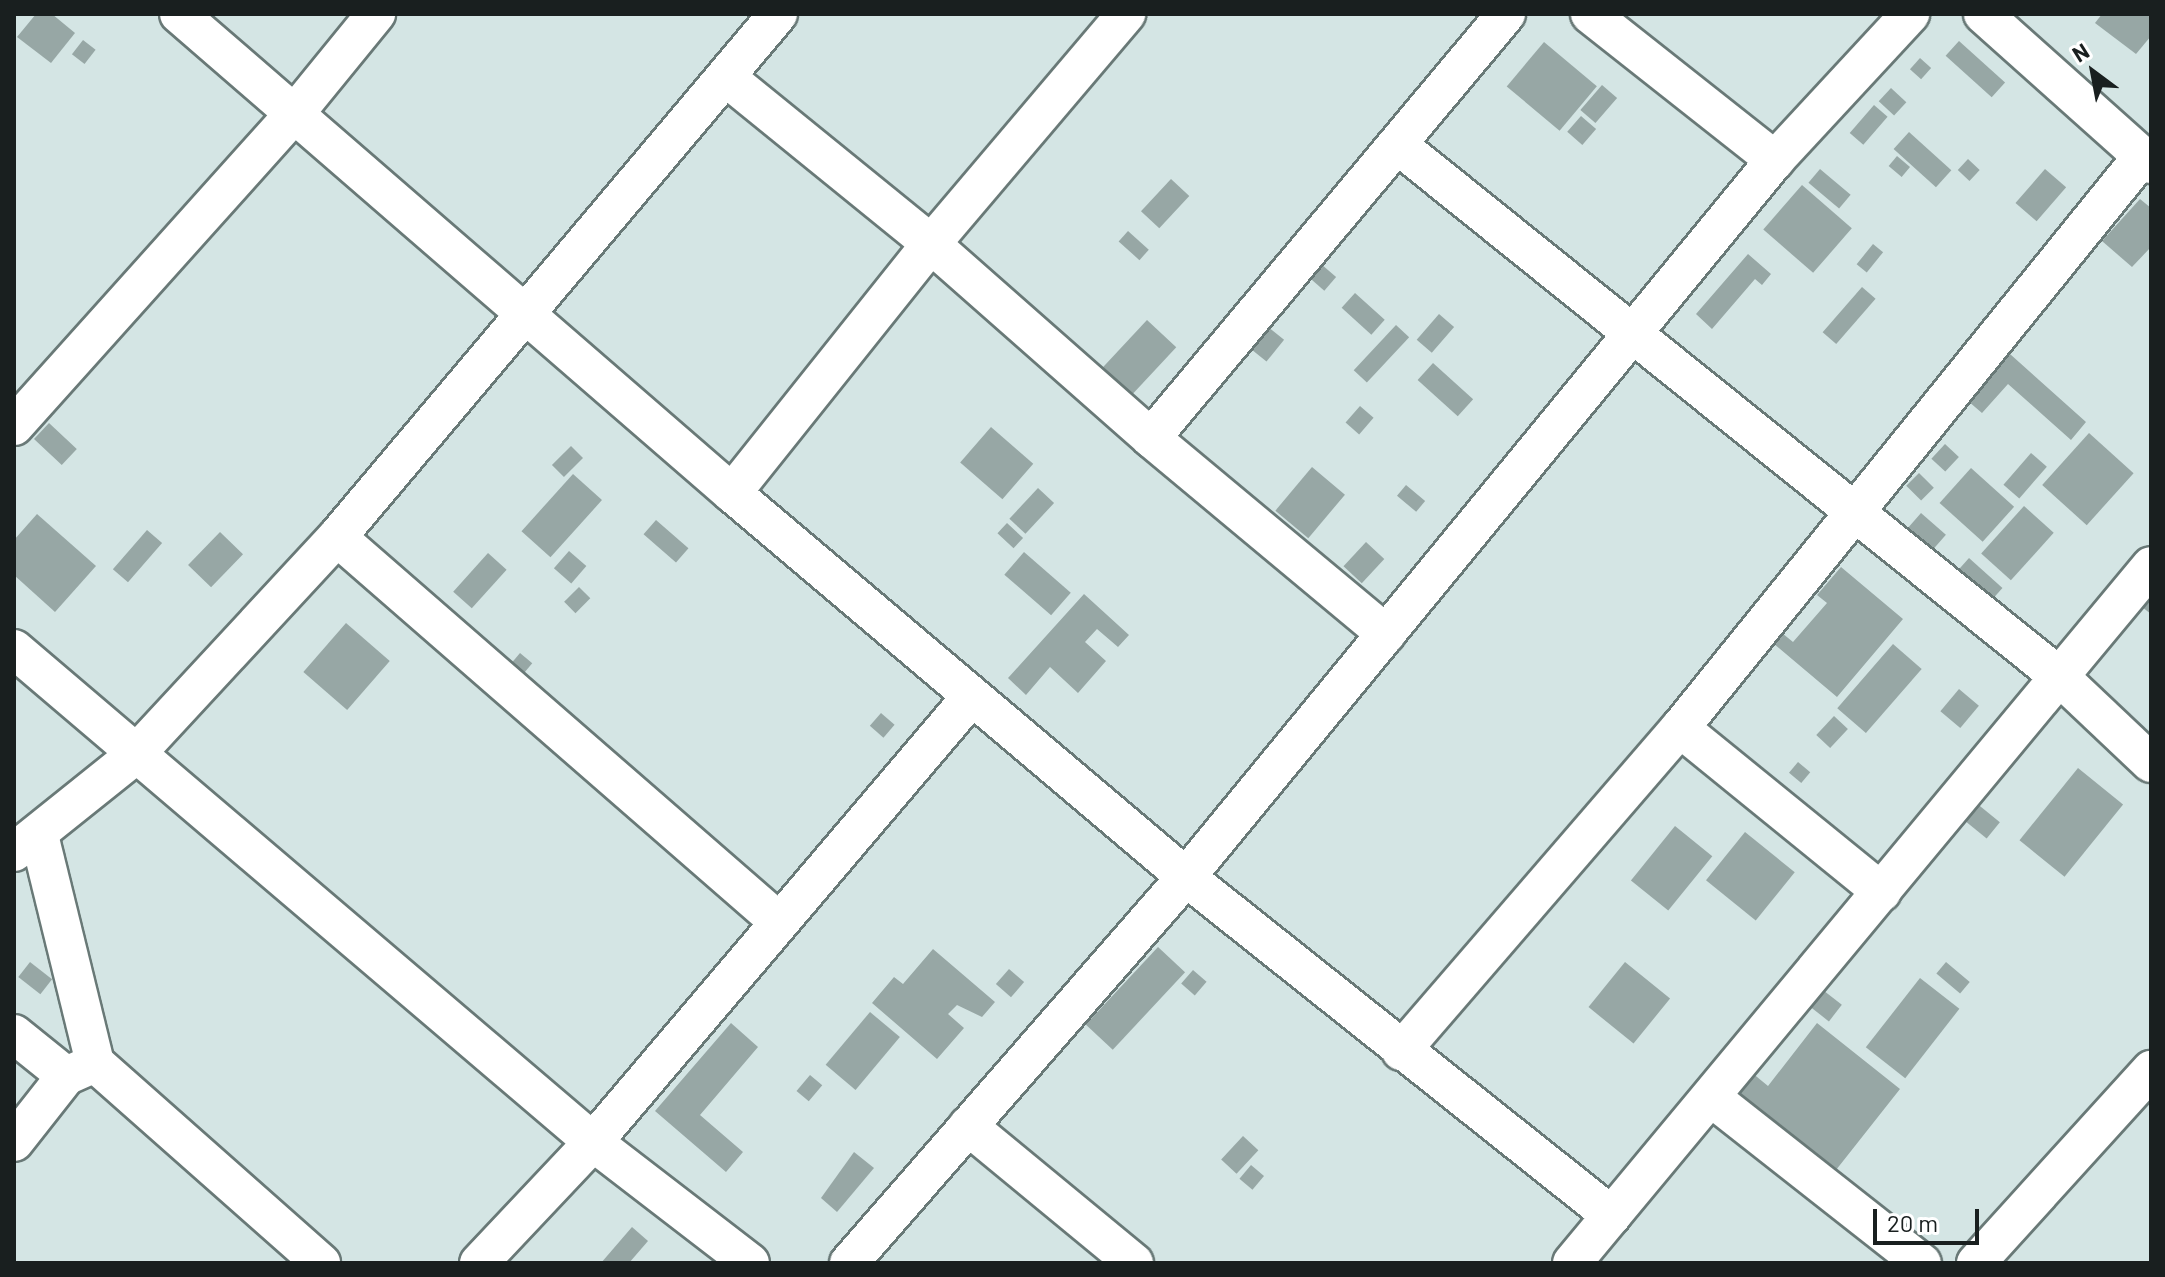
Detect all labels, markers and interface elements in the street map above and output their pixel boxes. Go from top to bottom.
north arrow [2053,32,2133,112]
text: N [2067,37,2093,67]
scale bar [1877,1193,1983,1243]
text: 20 m [1887,1208,1938,1237]

